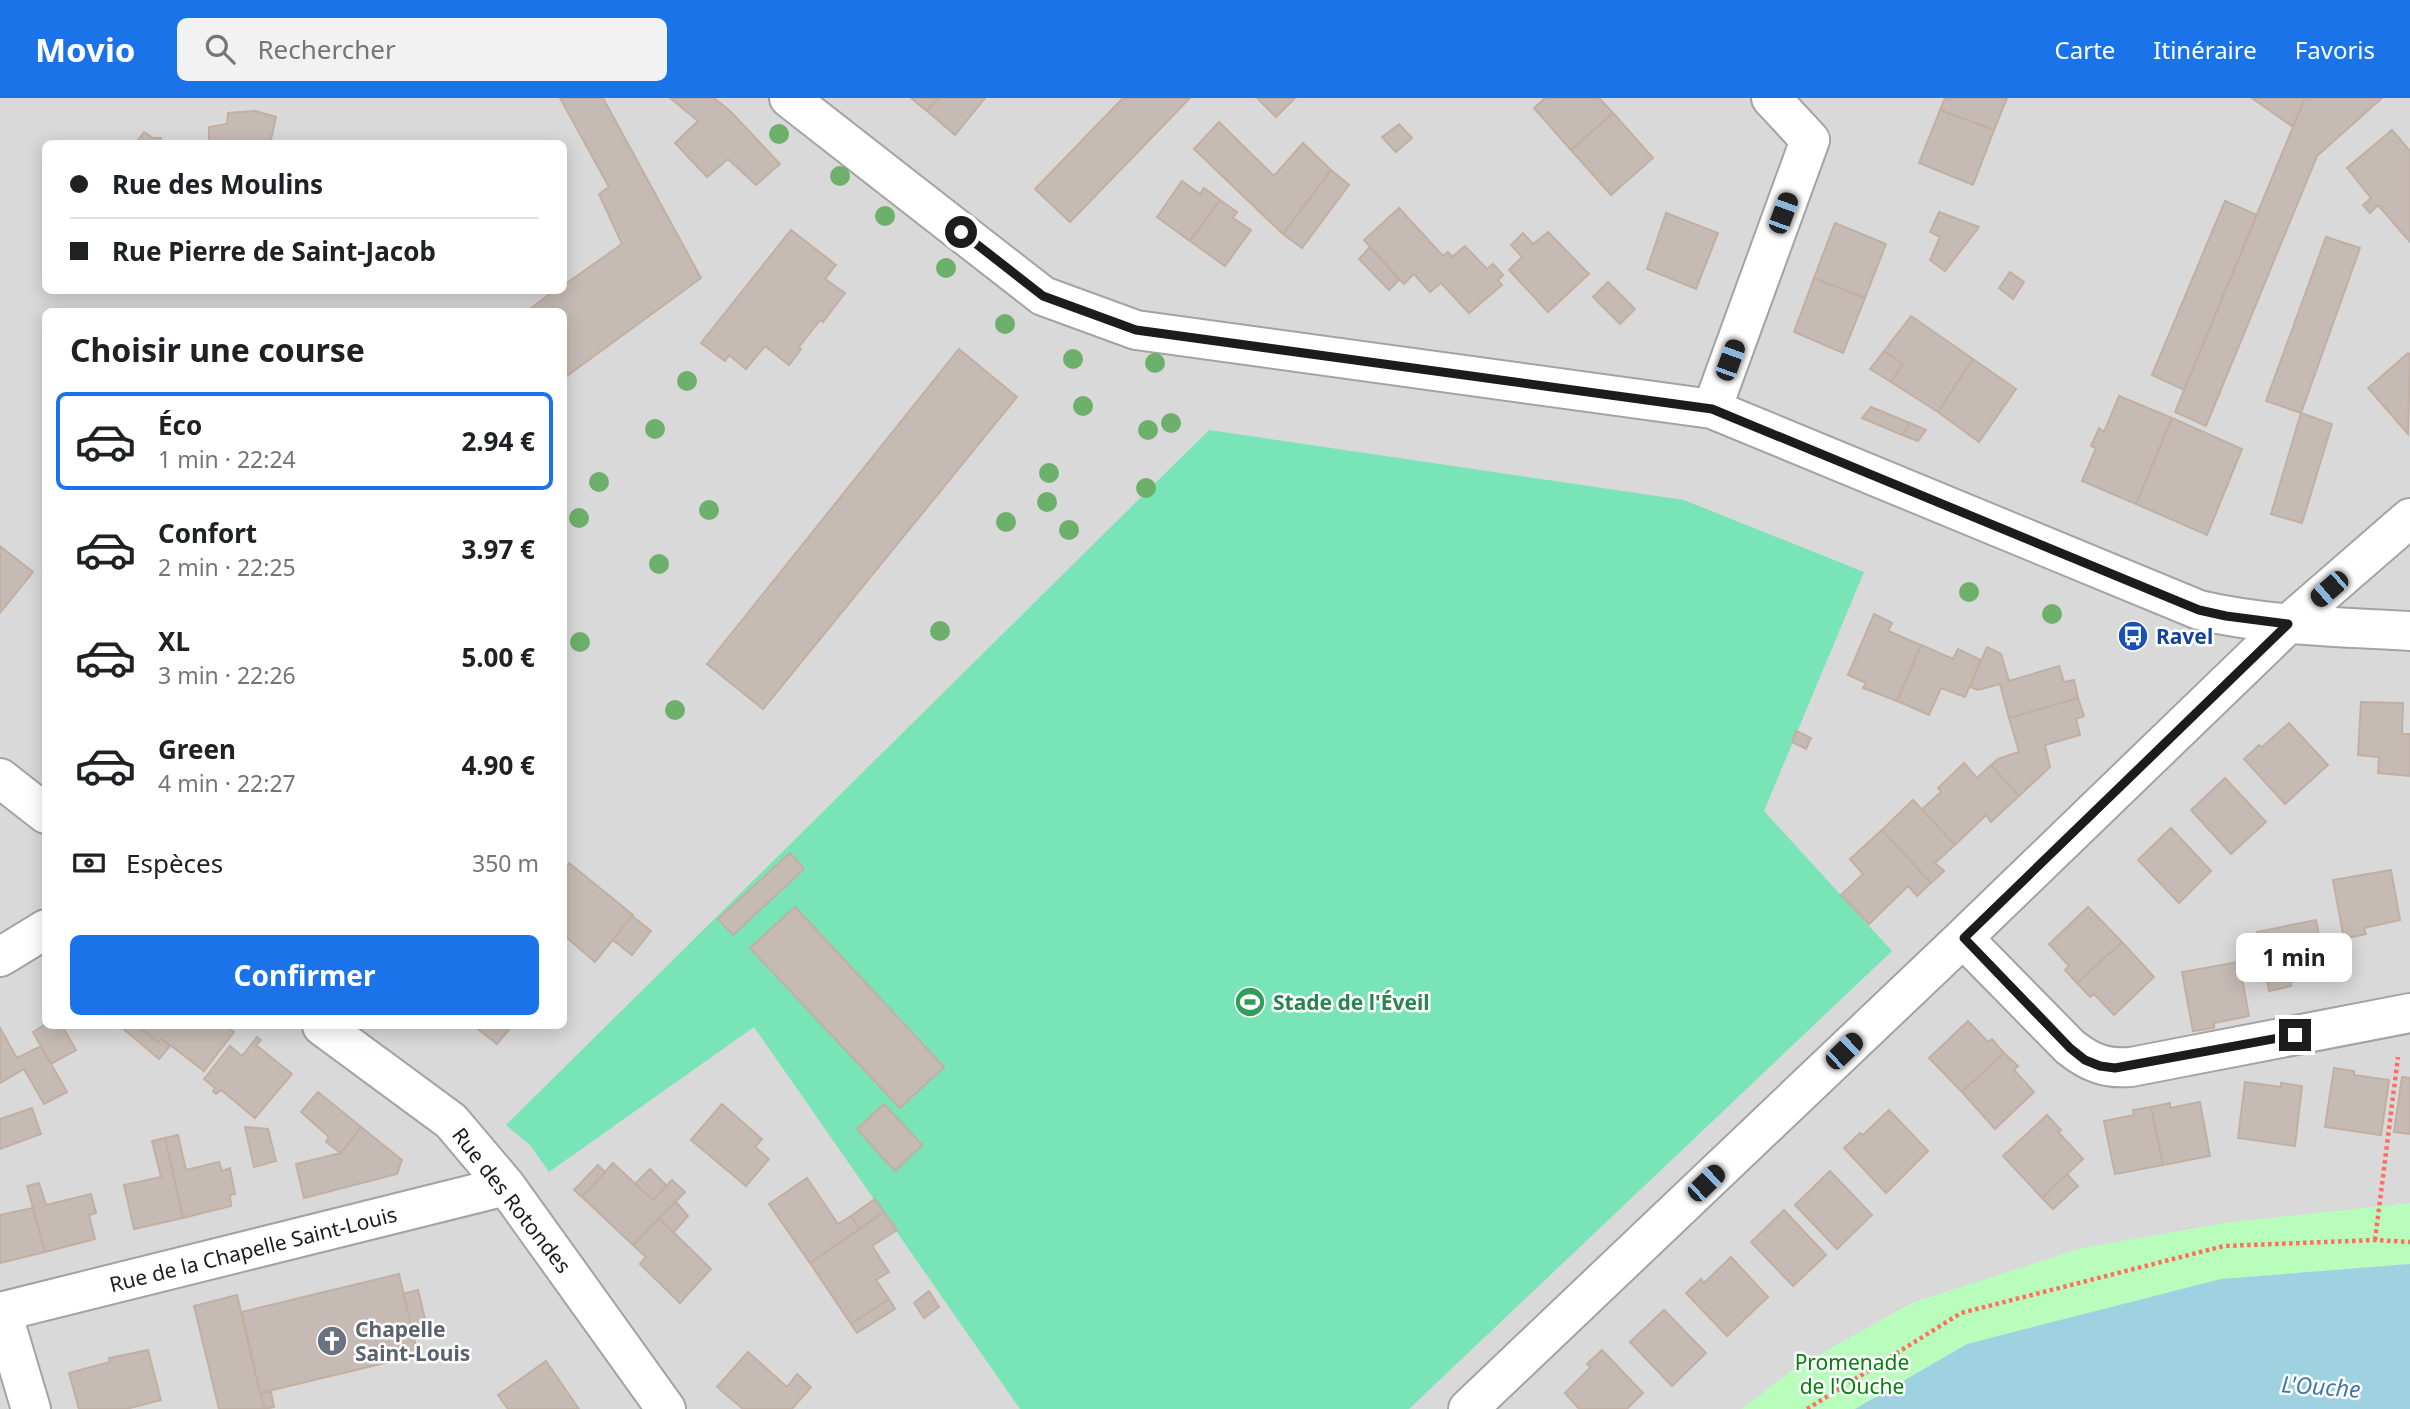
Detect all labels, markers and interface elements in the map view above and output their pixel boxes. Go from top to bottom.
search box [177,18,667,81]
text: Movio [35,27,135,72]
icon: search [201,30,239,68]
text: Rechercher [257,31,396,67]
text: Carte [2055,33,2115,66]
text: Itinéraire [2153,33,2257,66]
text: Favoris [2295,33,2375,66]
text: Rue des Moulins [112,166,323,202]
car [1766,190,1801,236]
route start [945,216,977,248]
text: Rue Pierre de Saint-Jacob [112,233,436,269]
text: Choisir une course [70,328,365,371]
car [1713,337,1748,383]
text: Éco [158,407,202,443]
icon: car [74,410,137,473]
text: 2.94 € [461,423,535,459]
text: 1 min · 22:24 [158,443,296,475]
text: Confort [158,515,257,551]
icon: car [74,518,137,581]
text: 3.97 € [461,531,535,567]
text: 2 min · 22:25 [158,551,296,583]
car [2307,567,2352,611]
bus stop icon: Ravel [2116,619,2150,653]
place label: Ravel [2156,622,2213,650]
text: XL [158,623,190,659]
icon: car [74,626,137,689]
text: 5.00 € [461,639,535,675]
text: 3 min · 22:26 [158,659,296,691]
text: Green [158,731,236,767]
icon: car [74,734,137,797]
text: 4.90 € [461,747,535,783]
text: 4 min · 22:27 [158,767,296,799]
icon: cash [70,844,108,882]
text: Espèces [126,845,223,881]
text: 350 m [472,847,539,879]
callout: 1 min [2237,934,2353,982]
button: Confirmer [70,935,539,1015]
text: 1 min [2262,941,2326,973]
sports icon: Stade de l'Éveil [1233,985,1267,1019]
place label: Stade de l'Éveil [1273,988,1429,1016]
route end [2279,1019,2311,1051]
car [1822,1029,1867,1073]
street label: Rue des Rotondes [446,1121,578,1279]
car [1684,1161,1729,1205]
street label: Rue de la Chapelle Saint-Louis [106,1200,400,1298]
place label: Chapelle Saint-Louis [355,1315,470,1367]
church icon: Chapelle Saint-Louis [315,1324,349,1358]
park label: Promenade de l'Ouche [1795,1348,1909,1400]
water label: L'Ouche [2280,1367,2362,1405]

